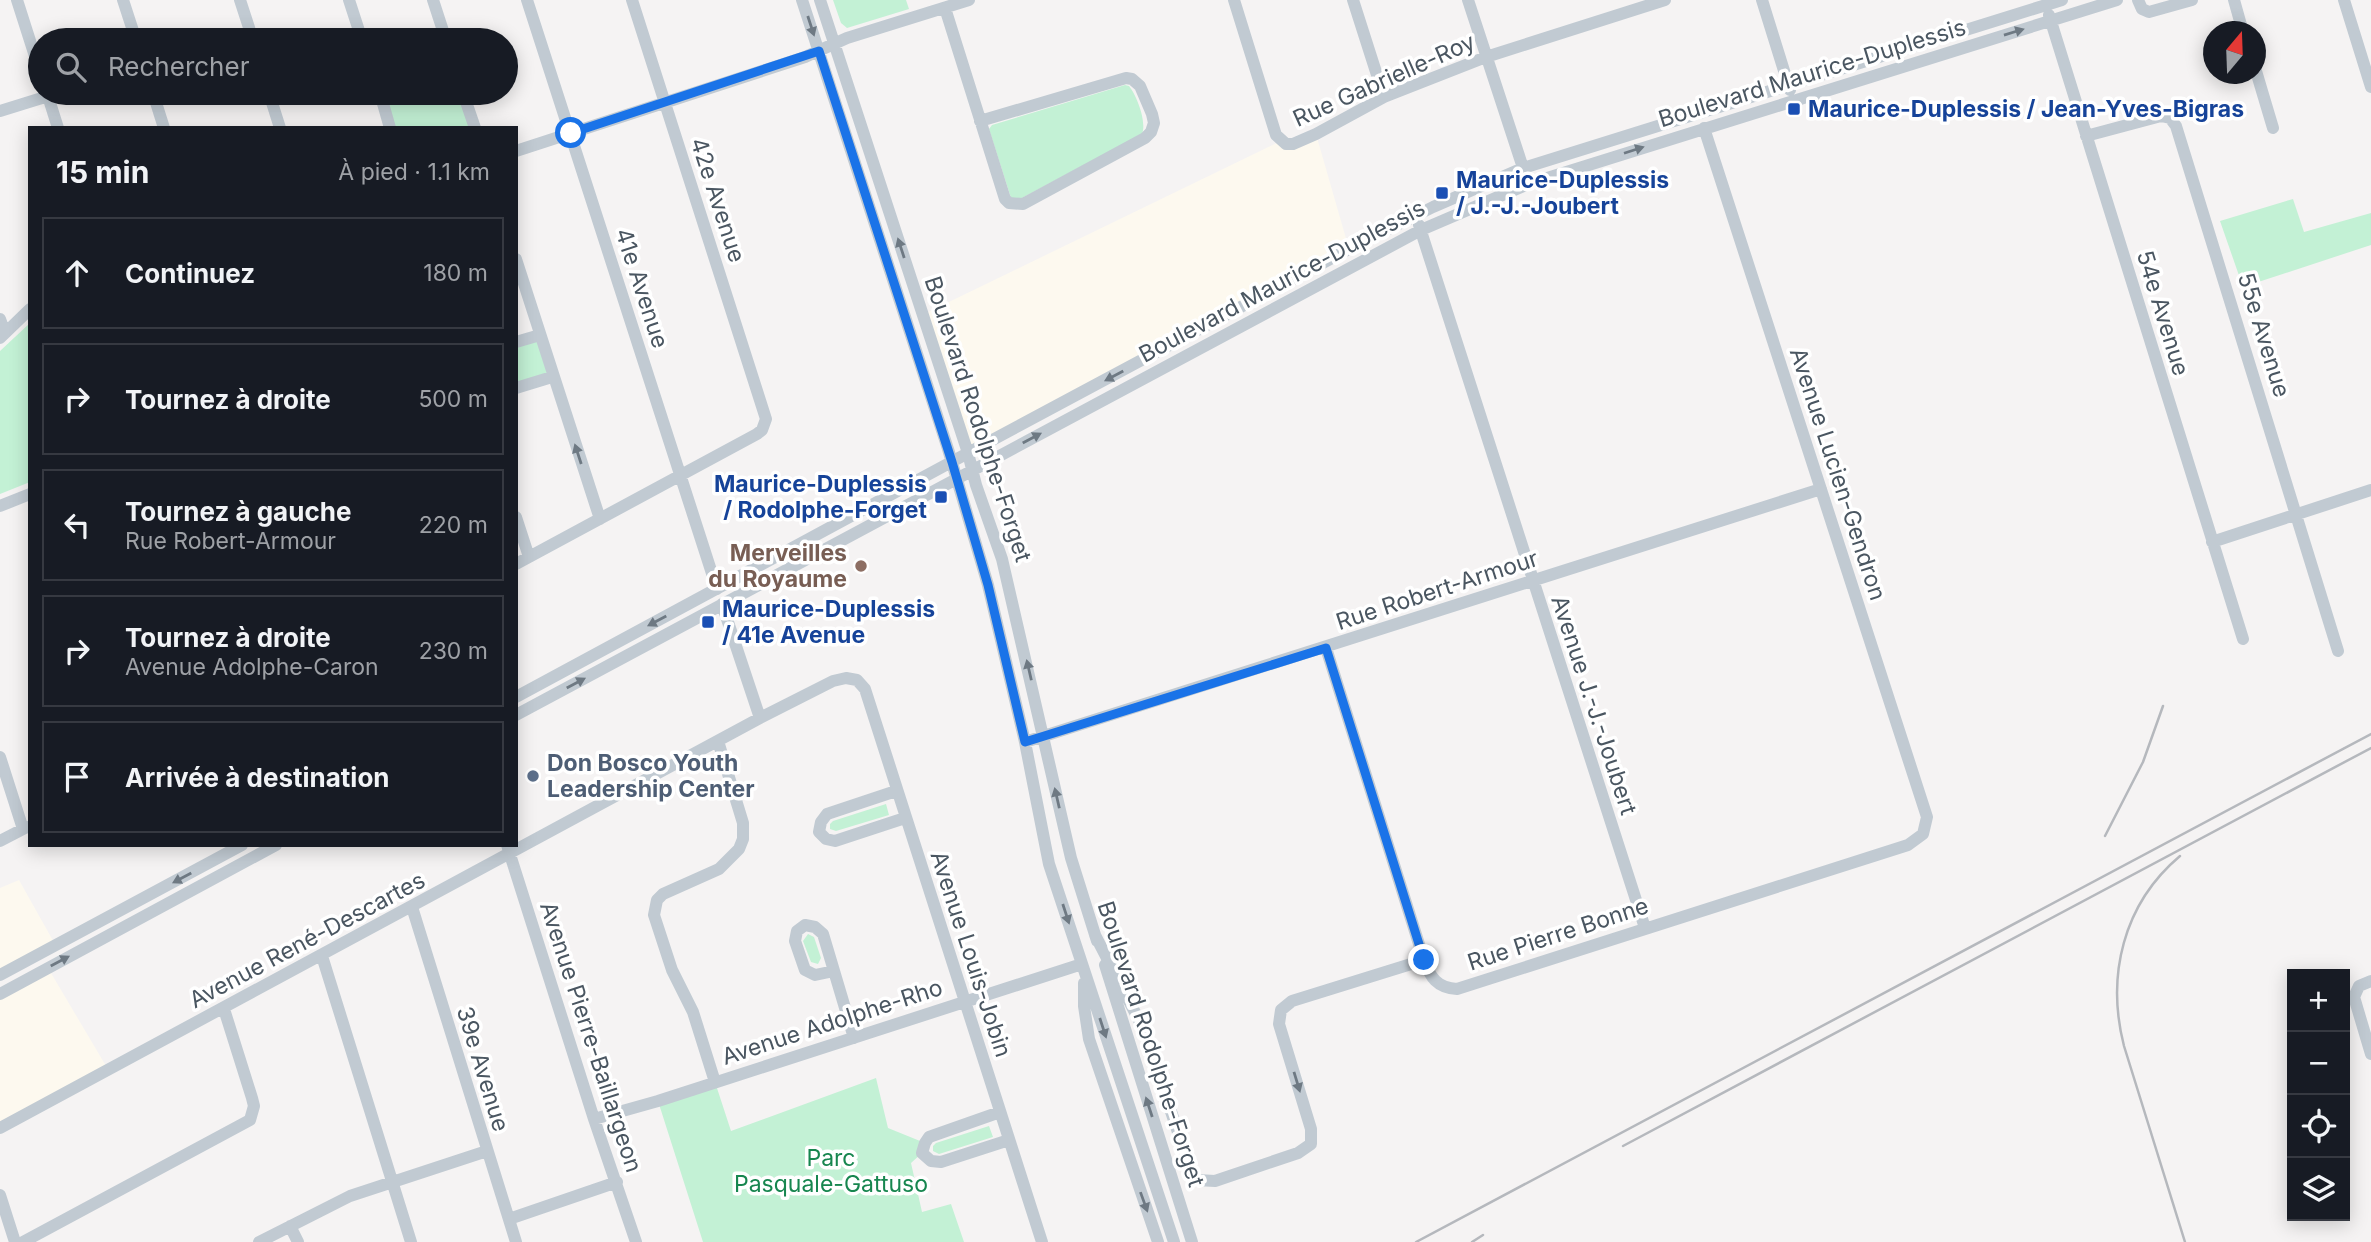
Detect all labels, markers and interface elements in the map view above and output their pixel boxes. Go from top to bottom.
street label: Boulevard Maurice-Duplessis [1655,13,1969,133]
one-way arrow [806,15,817,36]
north arrow [2203,21,2266,84]
one-way arrow [2004,26,2025,36]
street label: Rue Gabrielle-Roy [1289,27,1479,133]
search box [28,28,518,105]
icon: search [52,48,90,86]
text: Rechercher [108,51,249,82]
place label: Maurice-Duplessis / Jean-Yves-Bigras [1808,95,2244,123]
marker: Maurice-Duplessis / Jean-Yves-Bigras [1786,101,1802,117]
route start [555,117,586,148]
street label: 42e Avenue [685,134,751,266]
one-way arrow [1623,145,1644,155]
text: 15 min [56,154,149,190]
text: À pied · 1.1 km [338,158,490,186]
place label: Maurice-Duplessis / J.-J.-Joubert [1456,166,1669,220]
marker: Maurice-Duplessis / J.-J.-Joubert [1434,185,1450,201]
street label: Boulevard Maurice-Duplessis [1134,194,1430,368]
street label: 41e Avenue [609,225,675,351]
one-way arrow [895,238,905,259]
street label: 54e Avenue [2131,247,2195,379]
icon: ahead [58,254,96,292]
text: Continuez [125,258,255,289]
text: 180 m [423,259,488,287]
street label: 55e Avenue [2232,269,2296,401]
street label: Boulevard Rodolphe-Forget [919,273,1038,566]
street label: Avenue Lucien-Gendron [1784,344,1892,604]
one-way arrow [1104,370,1124,381]
icon: right [58,380,96,418]
text: Tournez à droite [125,384,331,415]
text: 500 m [418,385,488,413]
one-way arrow [1022,432,1042,444]
one-way arrow [572,444,583,465]
place label: Maurice-Duplessis / Rodolphe-Forget [714,470,928,524]
marker: Maurice-Duplessis / Rodolphe-Forget [933,489,949,505]
text: Tournez à gauche [125,496,351,527]
icon: left [58,506,96,544]
text: 220 m [419,511,488,539]
text: Rue Robert-Armour [125,527,336,555]
place label: Merveilles du Royaume [708,539,847,593]
street label: Rue Robert-Armour [1332,544,1542,636]
marker: Merveilles du Royaume [853,558,869,574]
street label: Avenue J.-J.-Joubert [1545,592,1643,819]
place label: Maurice-Duplessis / 41e Avenue [722,595,935,649]
marker: Maurice-Duplessis / 41e Avenue [700,614,716,630]
one-way arrow [647,615,667,627]
text: Tournez à droite [125,622,331,653]
icon: right [58,632,96,670]
text: 230 m [419,637,488,665]
text: Avenue Adolphe-Caron [125,653,379,681]
one-way arrow [1023,659,1034,681]
one-way arrow [567,677,586,689]
place label: Don Bosco Youth Leadership Center [547,749,755,803]
icon: arrive [58,758,96,796]
text: Arrivée à destination [125,762,390,793]
marker: Don Bosco Youth Leadership Center [525,768,541,784]
one-way arrow [1051,787,1062,809]
street label: Avenue Louis-Jobin [924,847,1018,1061]
street label: Avenue René-Descartes [184,866,430,1014]
one-way arrow [172,872,192,883]
street label: Rue Pierre Bonne [1464,892,1652,976]
street label: Avenue Pierre-Baillargeon [534,898,648,1176]
street label: Boulevard Rodolphe-Forget [1092,898,1211,1191]
one-way arrow [1061,903,1071,924]
route end [1408,944,1439,975]
one-way arrow [50,956,70,967]
map controls [2287,969,2350,1221]
button: + [2287,969,2350,1032]
street label: Avenue Adolphe-Rho [718,973,946,1071]
street label: 39e Avenue [451,1003,515,1135]
one-way arrow [1099,1018,1109,1039]
button: − [2287,1032,2350,1095]
one-way arrow [1293,1072,1303,1093]
button: locate [2287,1095,2350,1158]
one-way arrow [1143,1096,1154,1117]
park label: Parc Pasquale-Gattuso [734,1144,928,1198]
button: layers [2287,1158,2350,1221]
one-way arrow [1139,1192,1150,1213]

